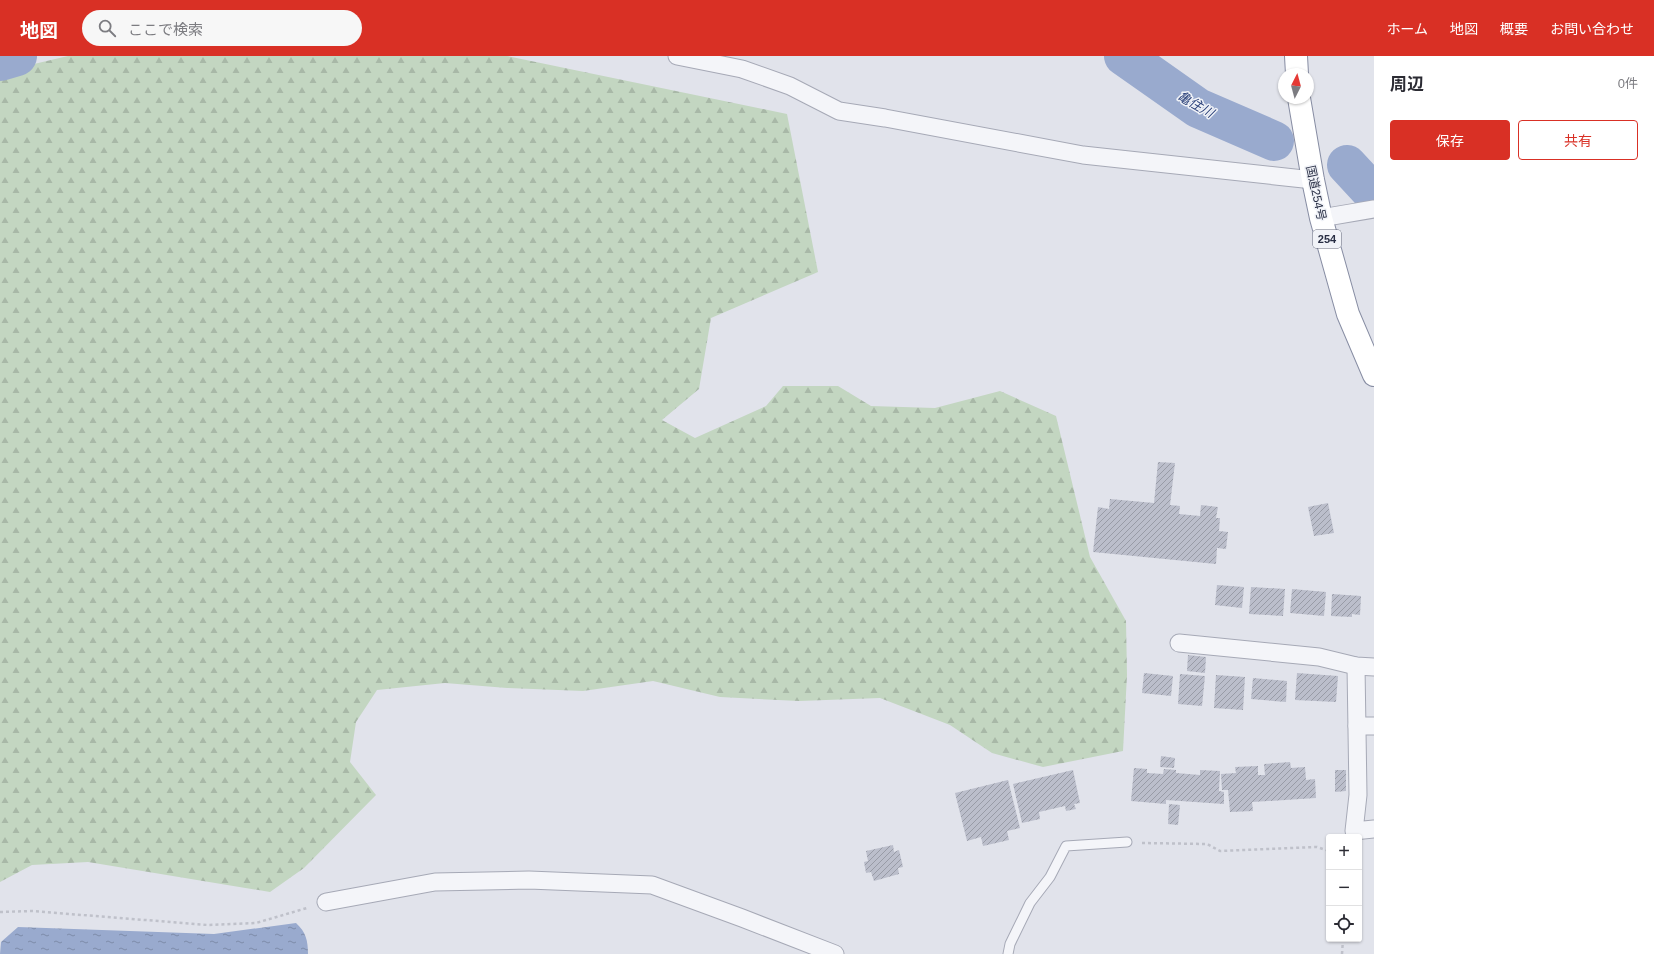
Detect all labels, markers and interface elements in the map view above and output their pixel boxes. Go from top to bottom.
search box [82,10,362,46]
icon: search [96,17,118,39]
text: 地図 [20,20,58,41]
text: ここで検索 [128,21,203,38]
text: ホーム [1386,21,1428,37]
text: 地図 [1450,21,1478,37]
text: 概要 [1500,21,1528,37]
text: お問い合わせ [1550,21,1634,37]
north arrow [1278,68,1314,104]
text: 周辺 [1390,75,1424,94]
text: 0件 [1618,76,1638,91]
water label: 亀住川 [1175,88,1218,122]
button: 保存 [1390,120,1510,160]
button: 共有 [1518,120,1638,160]
street label: 国道254号 [1303,164,1329,222]
road number: 254 [1313,230,1341,248]
map controls [1326,834,1362,942]
button: + [1326,834,1362,870]
button: − [1326,870,1362,906]
button: locate [1326,906,1362,942]

